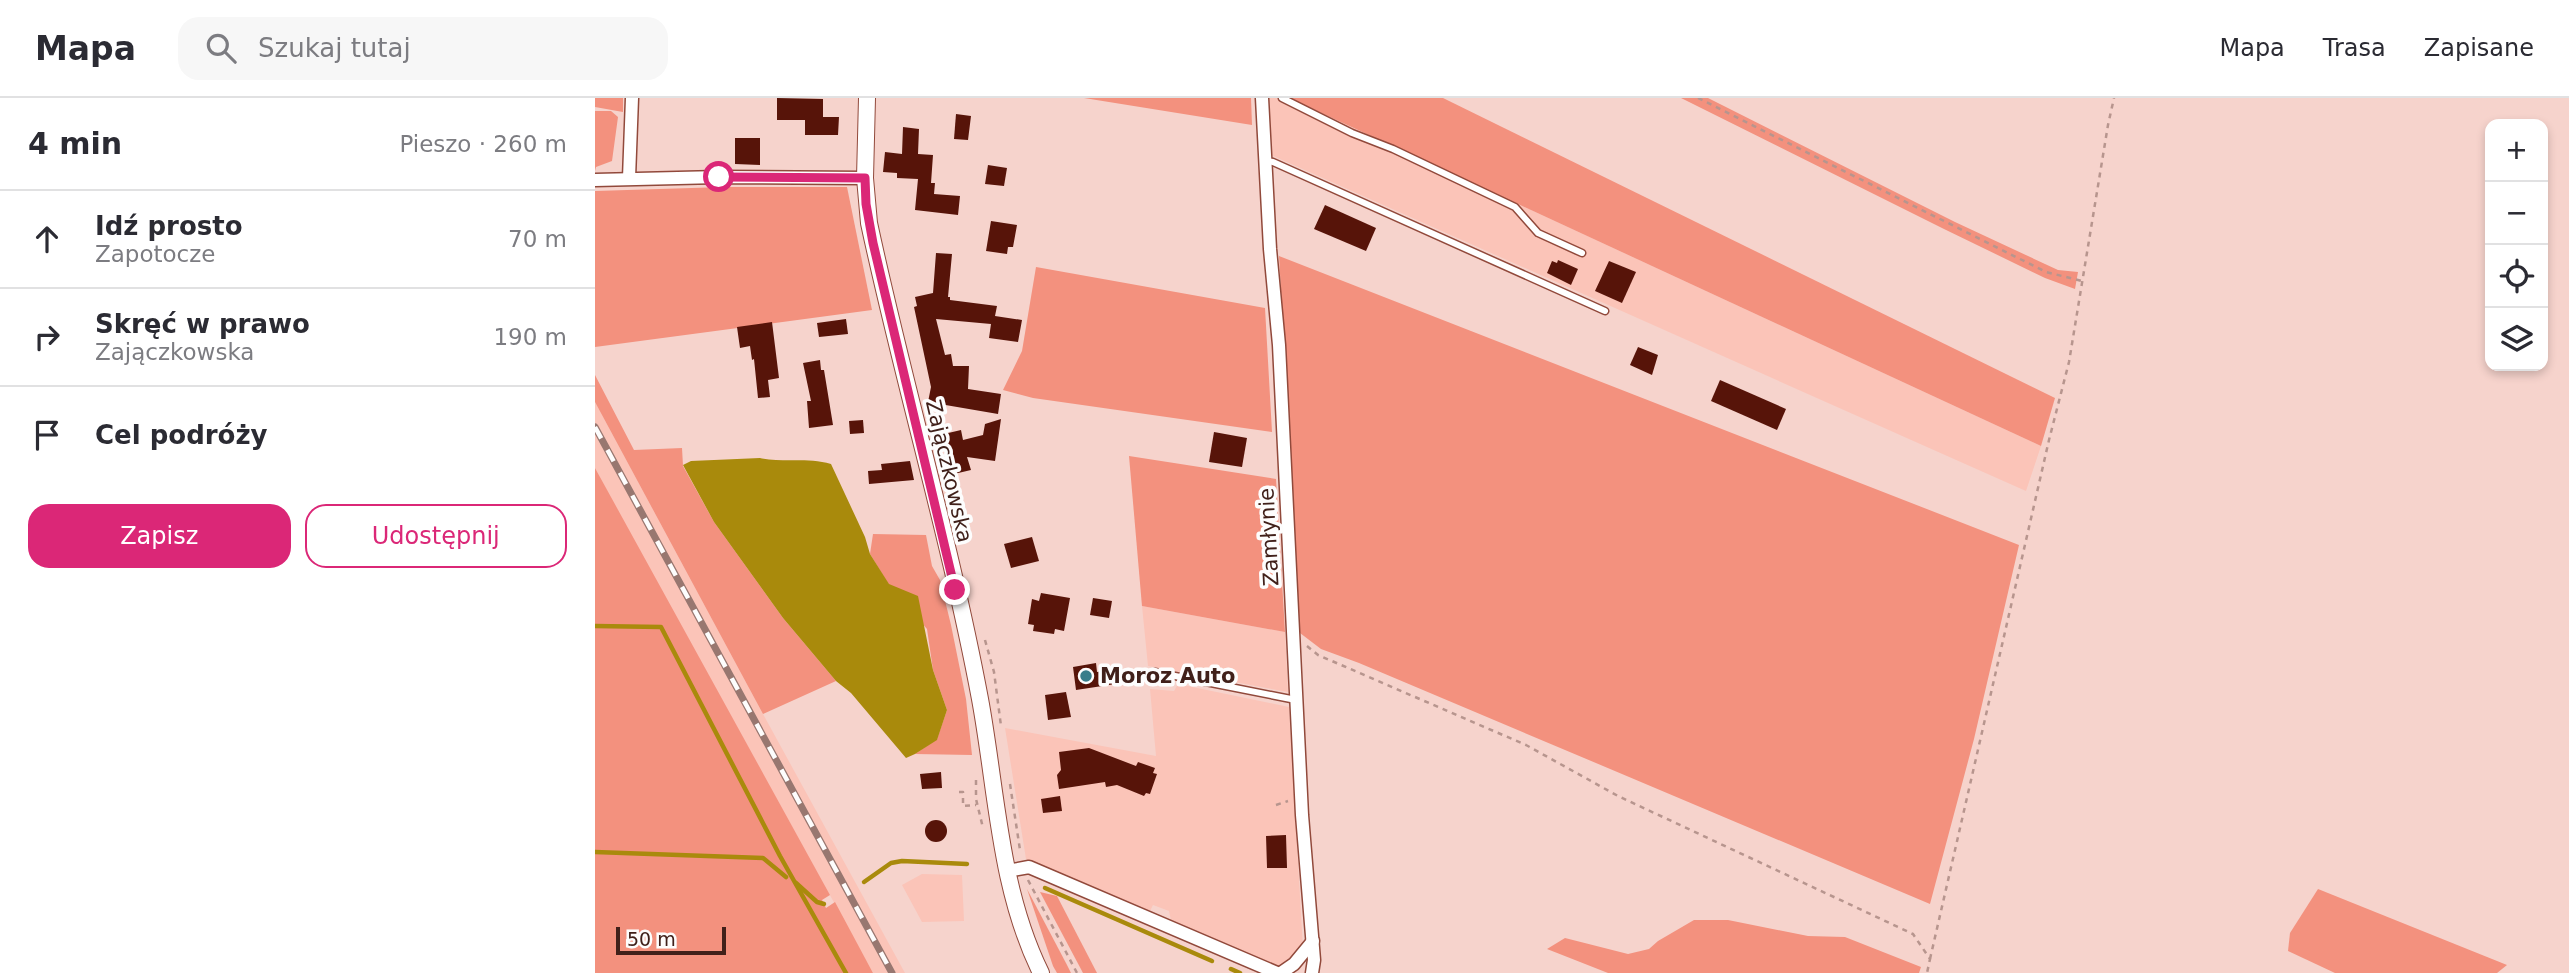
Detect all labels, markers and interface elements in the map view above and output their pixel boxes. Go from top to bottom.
search box [178,17,668,80]
text: Mapa [35,29,136,68]
icon: search [202,29,240,67]
text: Szukaj tutaj [258,33,411,63]
text: Mapa [2219,34,2285,62]
text: Trasa [2323,34,2386,62]
text: Zapisane [2424,34,2534,62]
map controls [2485,119,2548,371]
button: + [2485,119,2548,182]
text: 4 min [28,126,122,161]
text: Pieszo · 260 m [399,131,567,157]
route start [703,161,734,192]
button: − [2485,182,2548,245]
text: Idź prosto [95,211,243,241]
icon: ahead [28,220,66,258]
text: 70 m [508,226,567,252]
text: Zapotocze [95,241,215,267]
button: locate [2485,245,2548,308]
button: layers [2485,308,2548,371]
text: Skręć w prawo [95,309,310,339]
icon: right [28,318,66,356]
text: 190 m [493,324,567,350]
text: Zajączkowska [95,339,254,365]
street label: Zajączkowska [921,397,977,545]
icon: arrive [28,416,66,454]
text: Cel podróży [95,420,268,450]
street label: Zamłynie [1254,487,1284,587]
button: Zapisz [28,504,291,568]
button: Udostępnij [305,504,567,568]
route end [939,574,970,605]
place label: Moroz Auto [1100,664,1235,688]
marker: Moroz Auto [1078,668,1094,684]
scale bar [616,924,726,956]
text: 50 m [627,928,676,950]

